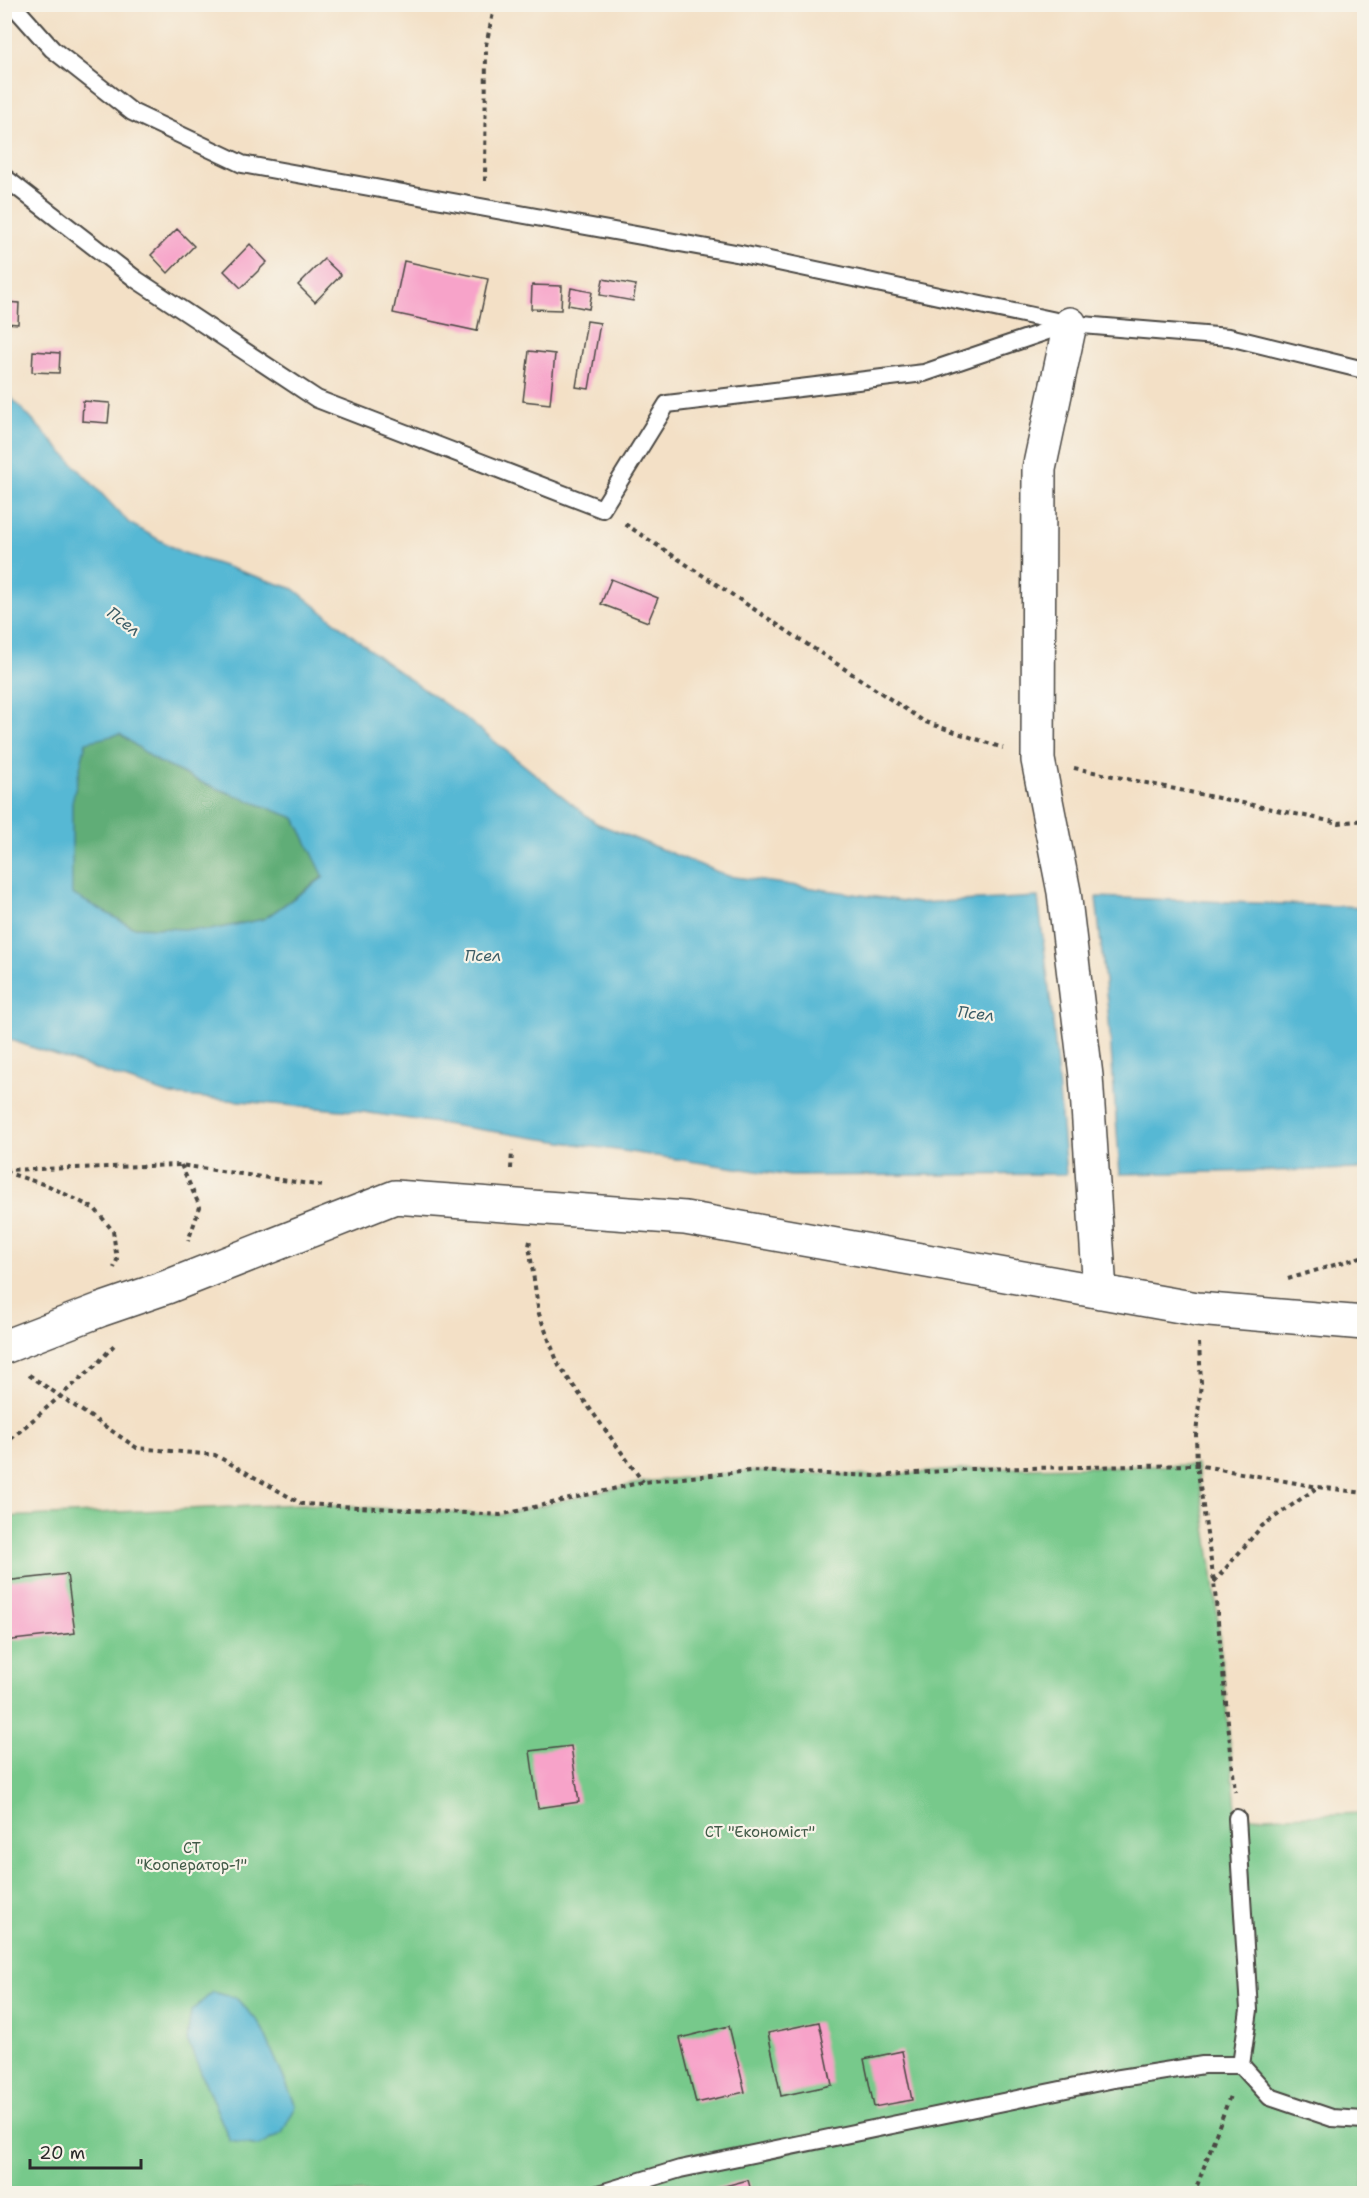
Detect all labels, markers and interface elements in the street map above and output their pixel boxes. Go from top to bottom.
water label: Псел [103,602,145,641]
water label: Псел [465,945,501,966]
water label: Псел [957,1001,995,1026]
park label: СТ "Економіст" [705,1822,815,1842]
park label: СТ "Кооператор-1" [137,1838,247,1875]
scale bar [30,2132,141,2170]
text: 20 m [39,2141,85,2165]

